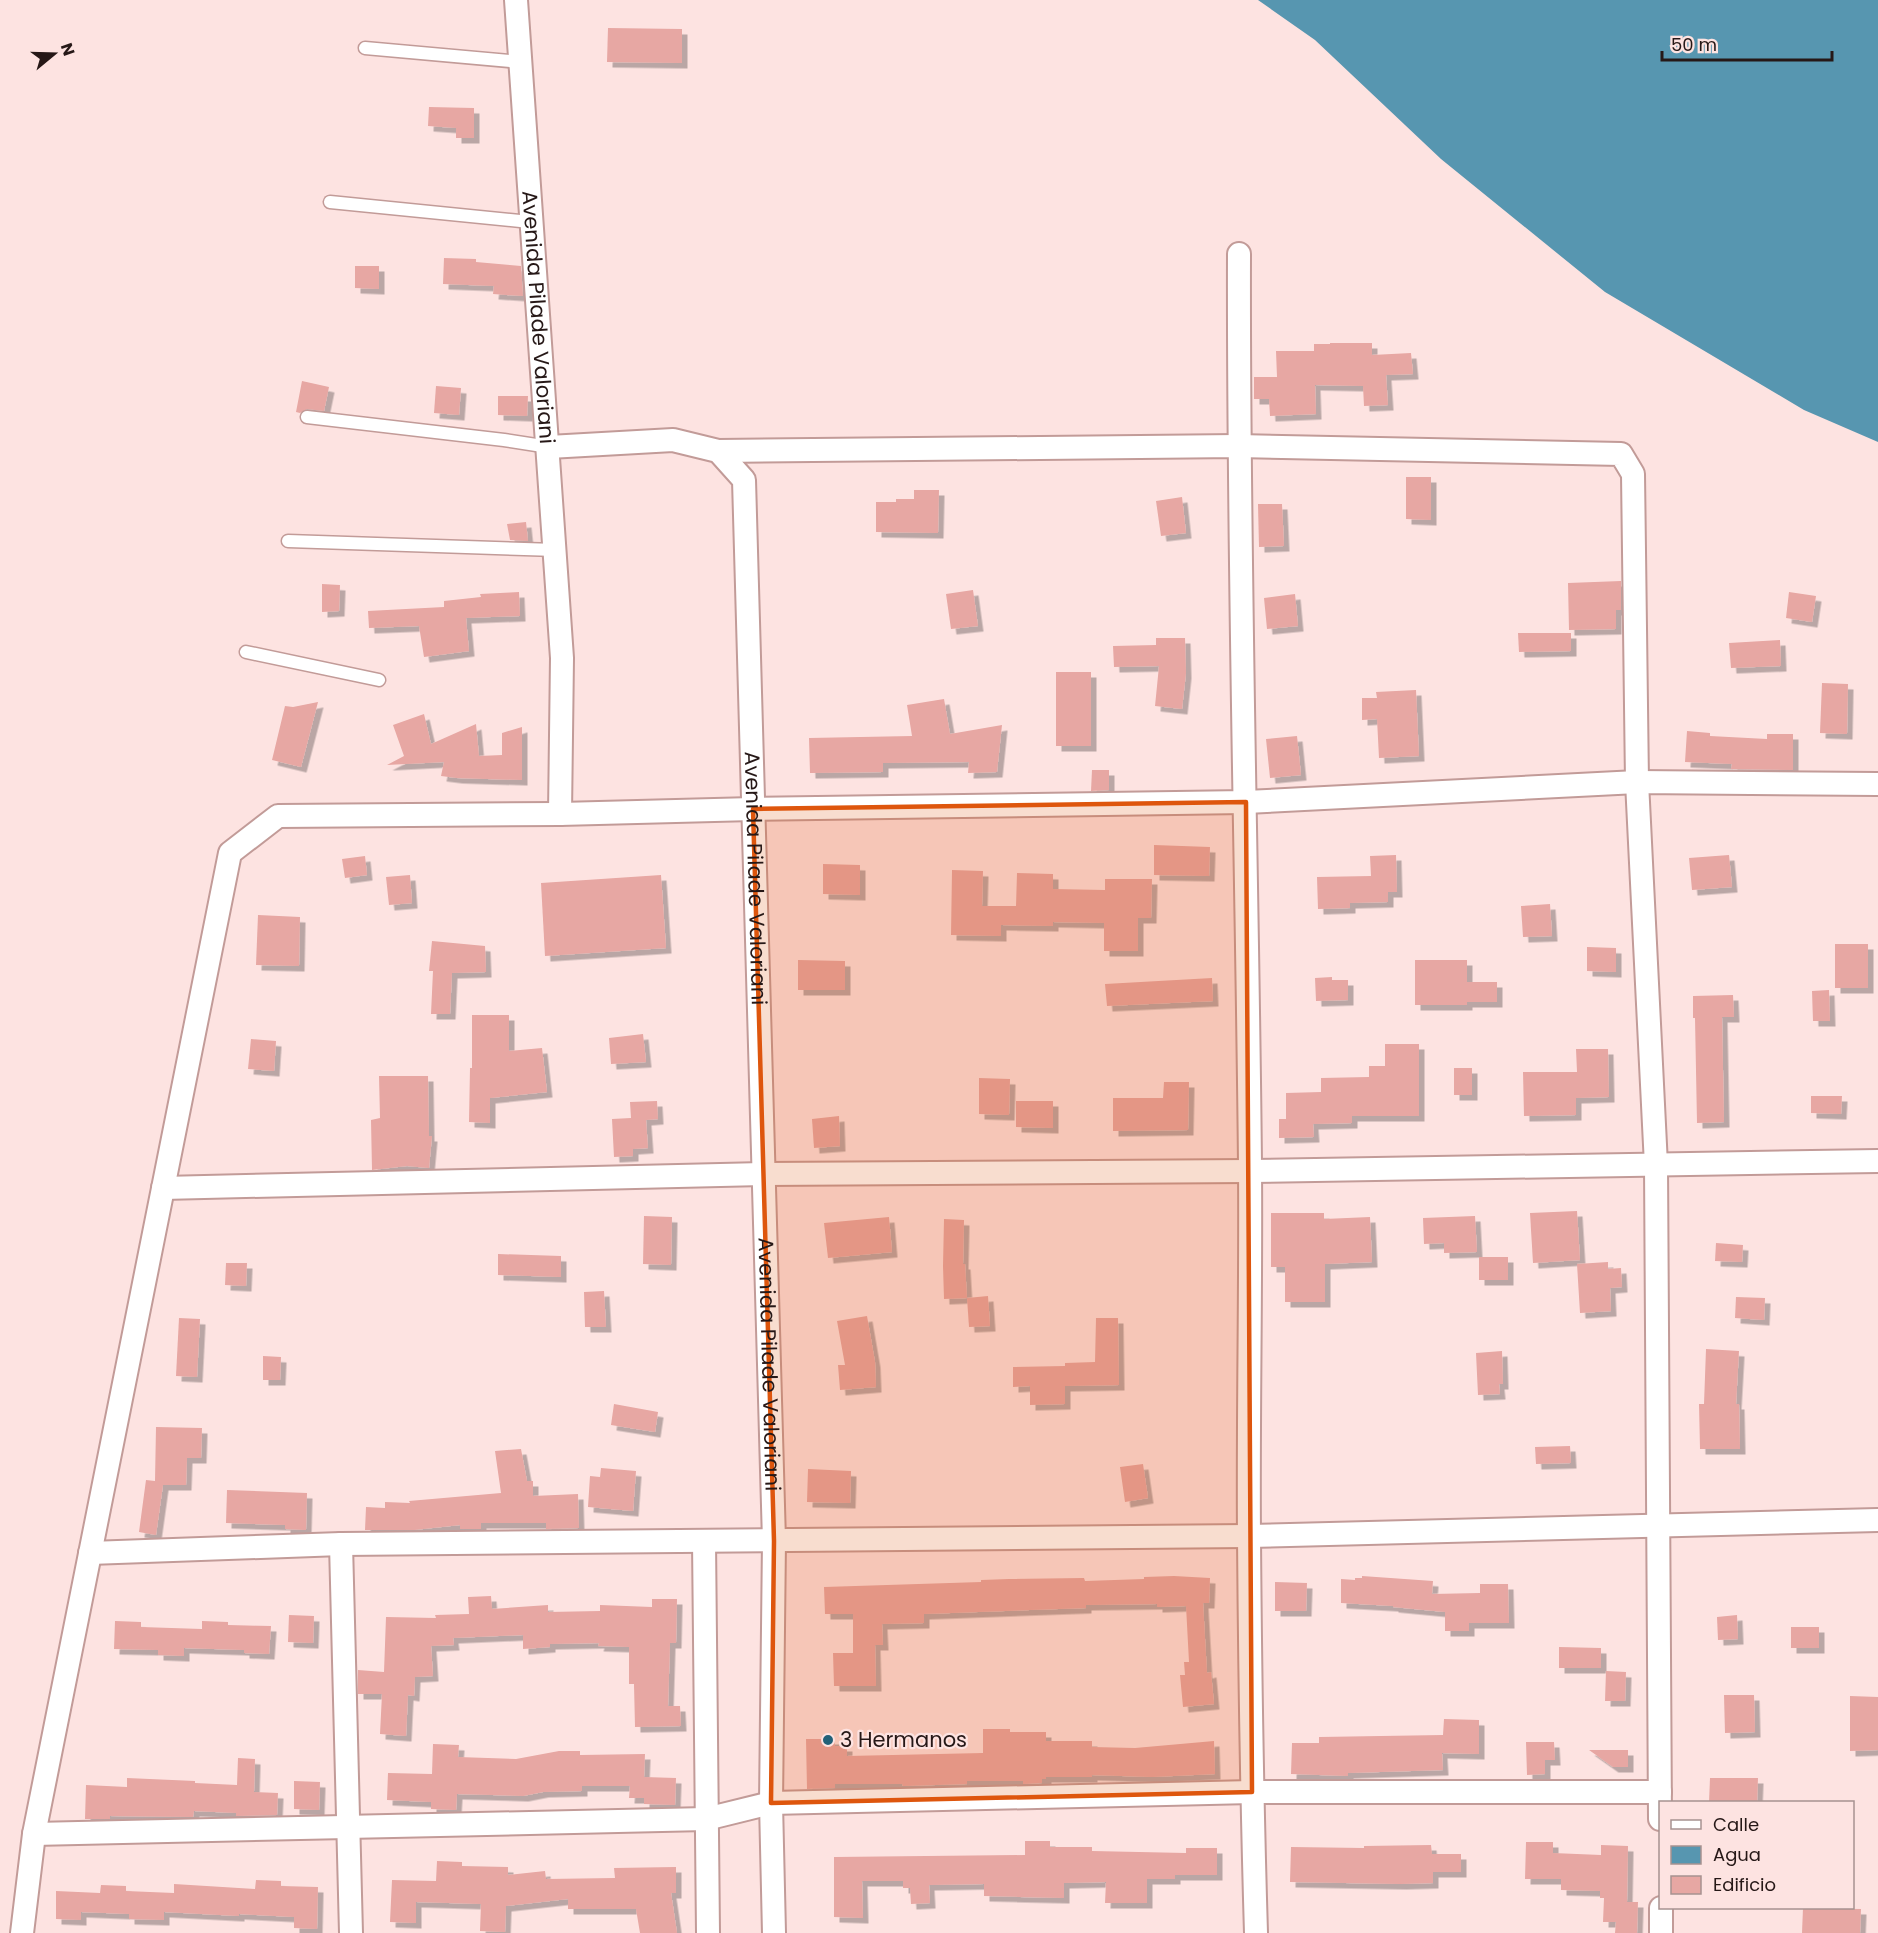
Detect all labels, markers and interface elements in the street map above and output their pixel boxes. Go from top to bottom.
north arrow [24,24,84,84]
scale bar [1662,24,1832,62]
text: 50 m [1671,32,1717,57]
text: N [55,40,81,59]
street label: Avenida Pilade Valoriani [515,189,562,445]
street label: Avenida Pilade Valoriani [738,751,774,1006]
street label: Avenida Pilade Valoriani [751,1237,788,1492]
place label: 3 Hermanos [840,1725,967,1754]
marker: 3 Hermanos [821,1733,835,1747]
legend [1659,1801,1854,1909]
text: Calle [1713,1812,1759,1837]
text: Agua [1713,1842,1761,1867]
text: Edificio [1713,1872,1776,1897]

